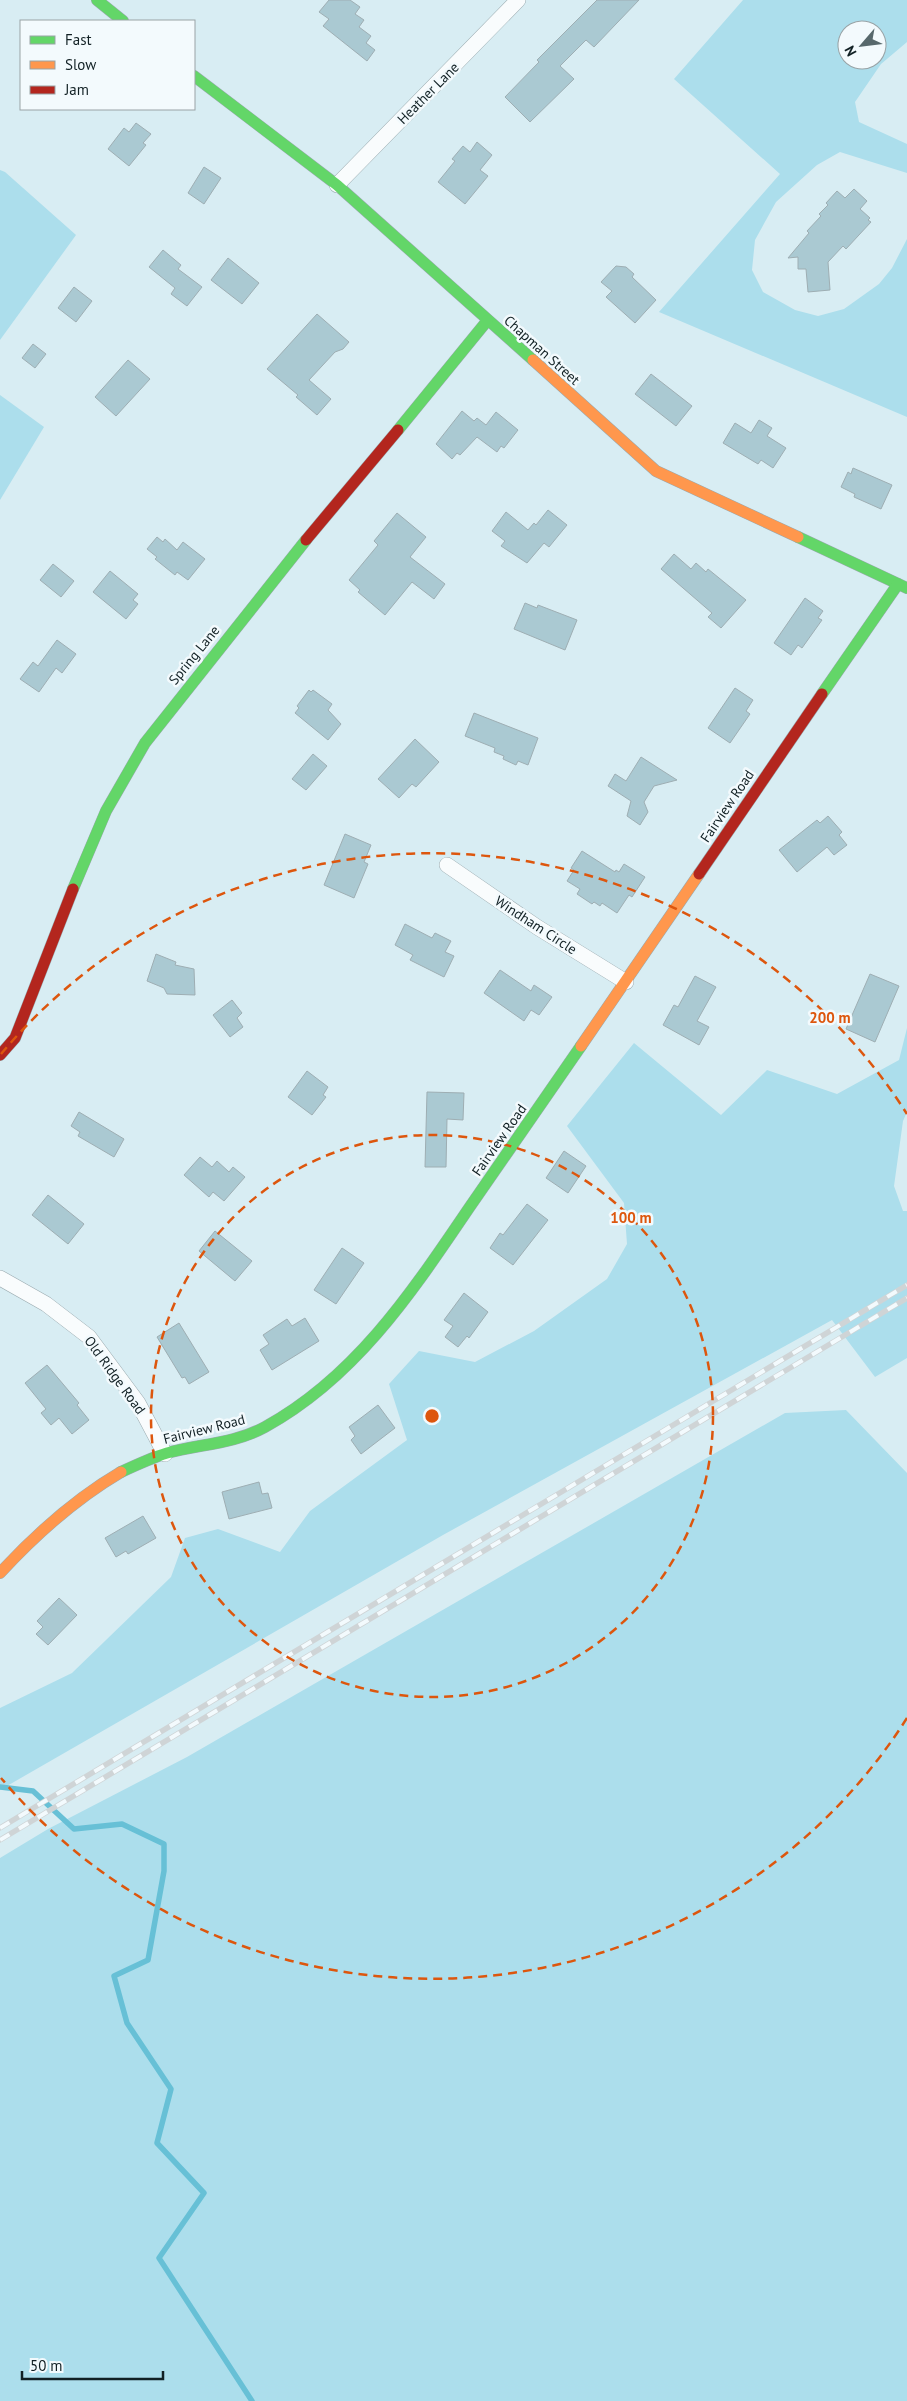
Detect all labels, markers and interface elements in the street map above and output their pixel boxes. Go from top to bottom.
legend [20,20,195,110]
north arrow [837,20,887,70]
text: Fast [65,30,92,49]
text: N [840,43,861,59]
text: Slow [65,55,96,74]
street label: Heather Lane [393,58,463,128]
text: Jam [64,80,89,99]
street label: Chapman Street [500,311,584,389]
street label: Spring Lane [165,622,223,688]
street label: Fairview Road [696,766,758,846]
street label: Windham Circle [492,892,580,958]
text: 200 m [809,1008,851,1027]
street label: Fairview Road [468,1101,530,1179]
text: 100 m [610,1208,652,1227]
street label: Old Ridge Road [81,1332,149,1418]
centre of rings [423,1407,441,1425]
street label: Fairview Road [161,1410,247,1448]
scale bar [22,2348,164,2380]
text: 50 m [30,2356,63,2375]

